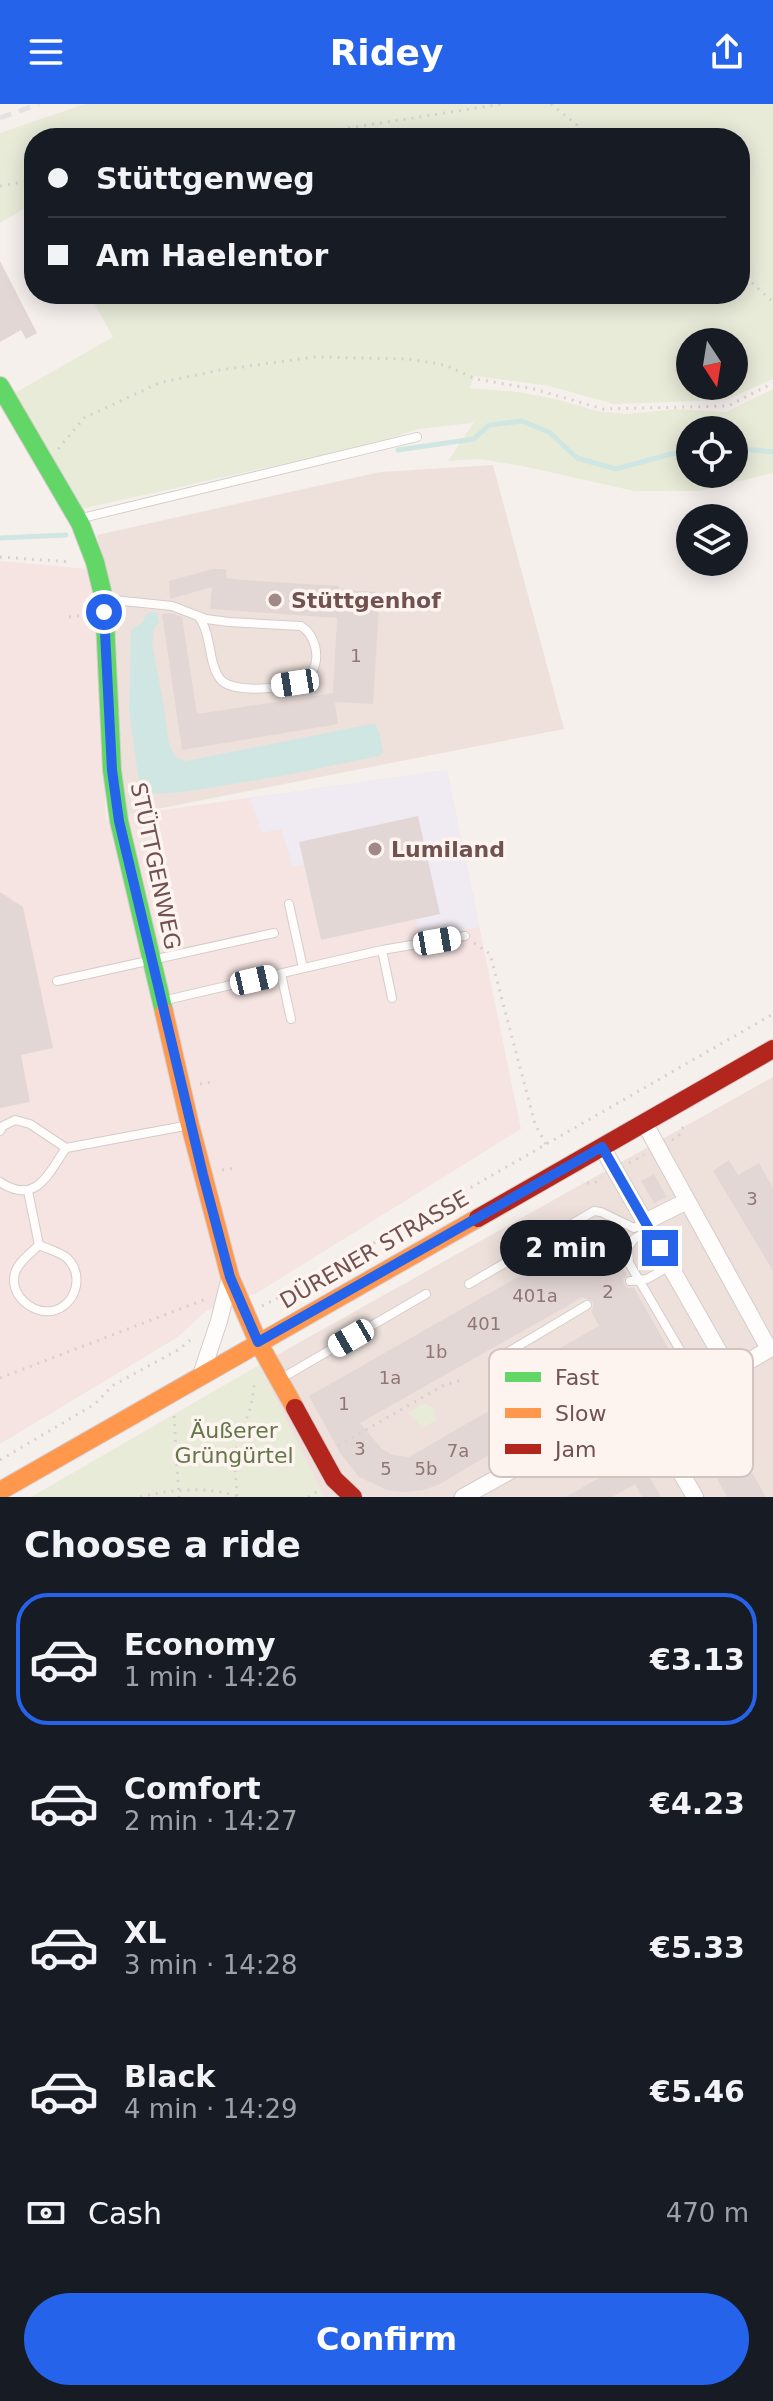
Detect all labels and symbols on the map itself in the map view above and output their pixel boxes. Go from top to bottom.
north arrow [676,328,748,400]
place label: Stüttgenhof [291,588,441,613]
marker: Stüttgenhof [266,591,284,609]
route start [86,594,122,630]
house number: 1 [350,645,362,666]
car [269,667,321,699]
street label: STÜTTGENWEG [126,780,185,952]
place label: Lumiland [391,837,505,862]
marker: Lumiland [366,840,384,858]
car [411,925,463,957]
car [228,963,280,997]
street label: DÜRENER STRASSE [276,1185,473,1314]
house number: 3 [746,1188,758,1209]
callout: 2 min [500,1220,632,1276]
route end [642,1230,678,1266]
house number: 2 [602,1281,614,1302]
house number: 401a [512,1285,558,1306]
house number: 401 [467,1313,501,1334]
car [324,1316,378,1360]
house number: 1b [425,1341,447,1362]
legend [489,1349,753,1477]
text: Fast [555,1365,600,1390]
house number: 1a [379,1367,401,1388]
house number: 1 [338,1393,350,1414]
text: Slow [555,1401,607,1426]
park label: Äußerer Grüngürtel [174,1418,294,1468]
text: Jam [553,1437,596,1462]
house number: 3 [354,1438,366,1459]
house number: 7a [447,1440,469,1461]
house number: 5 [380,1458,392,1479]
house number: 5b [415,1458,437,1479]

